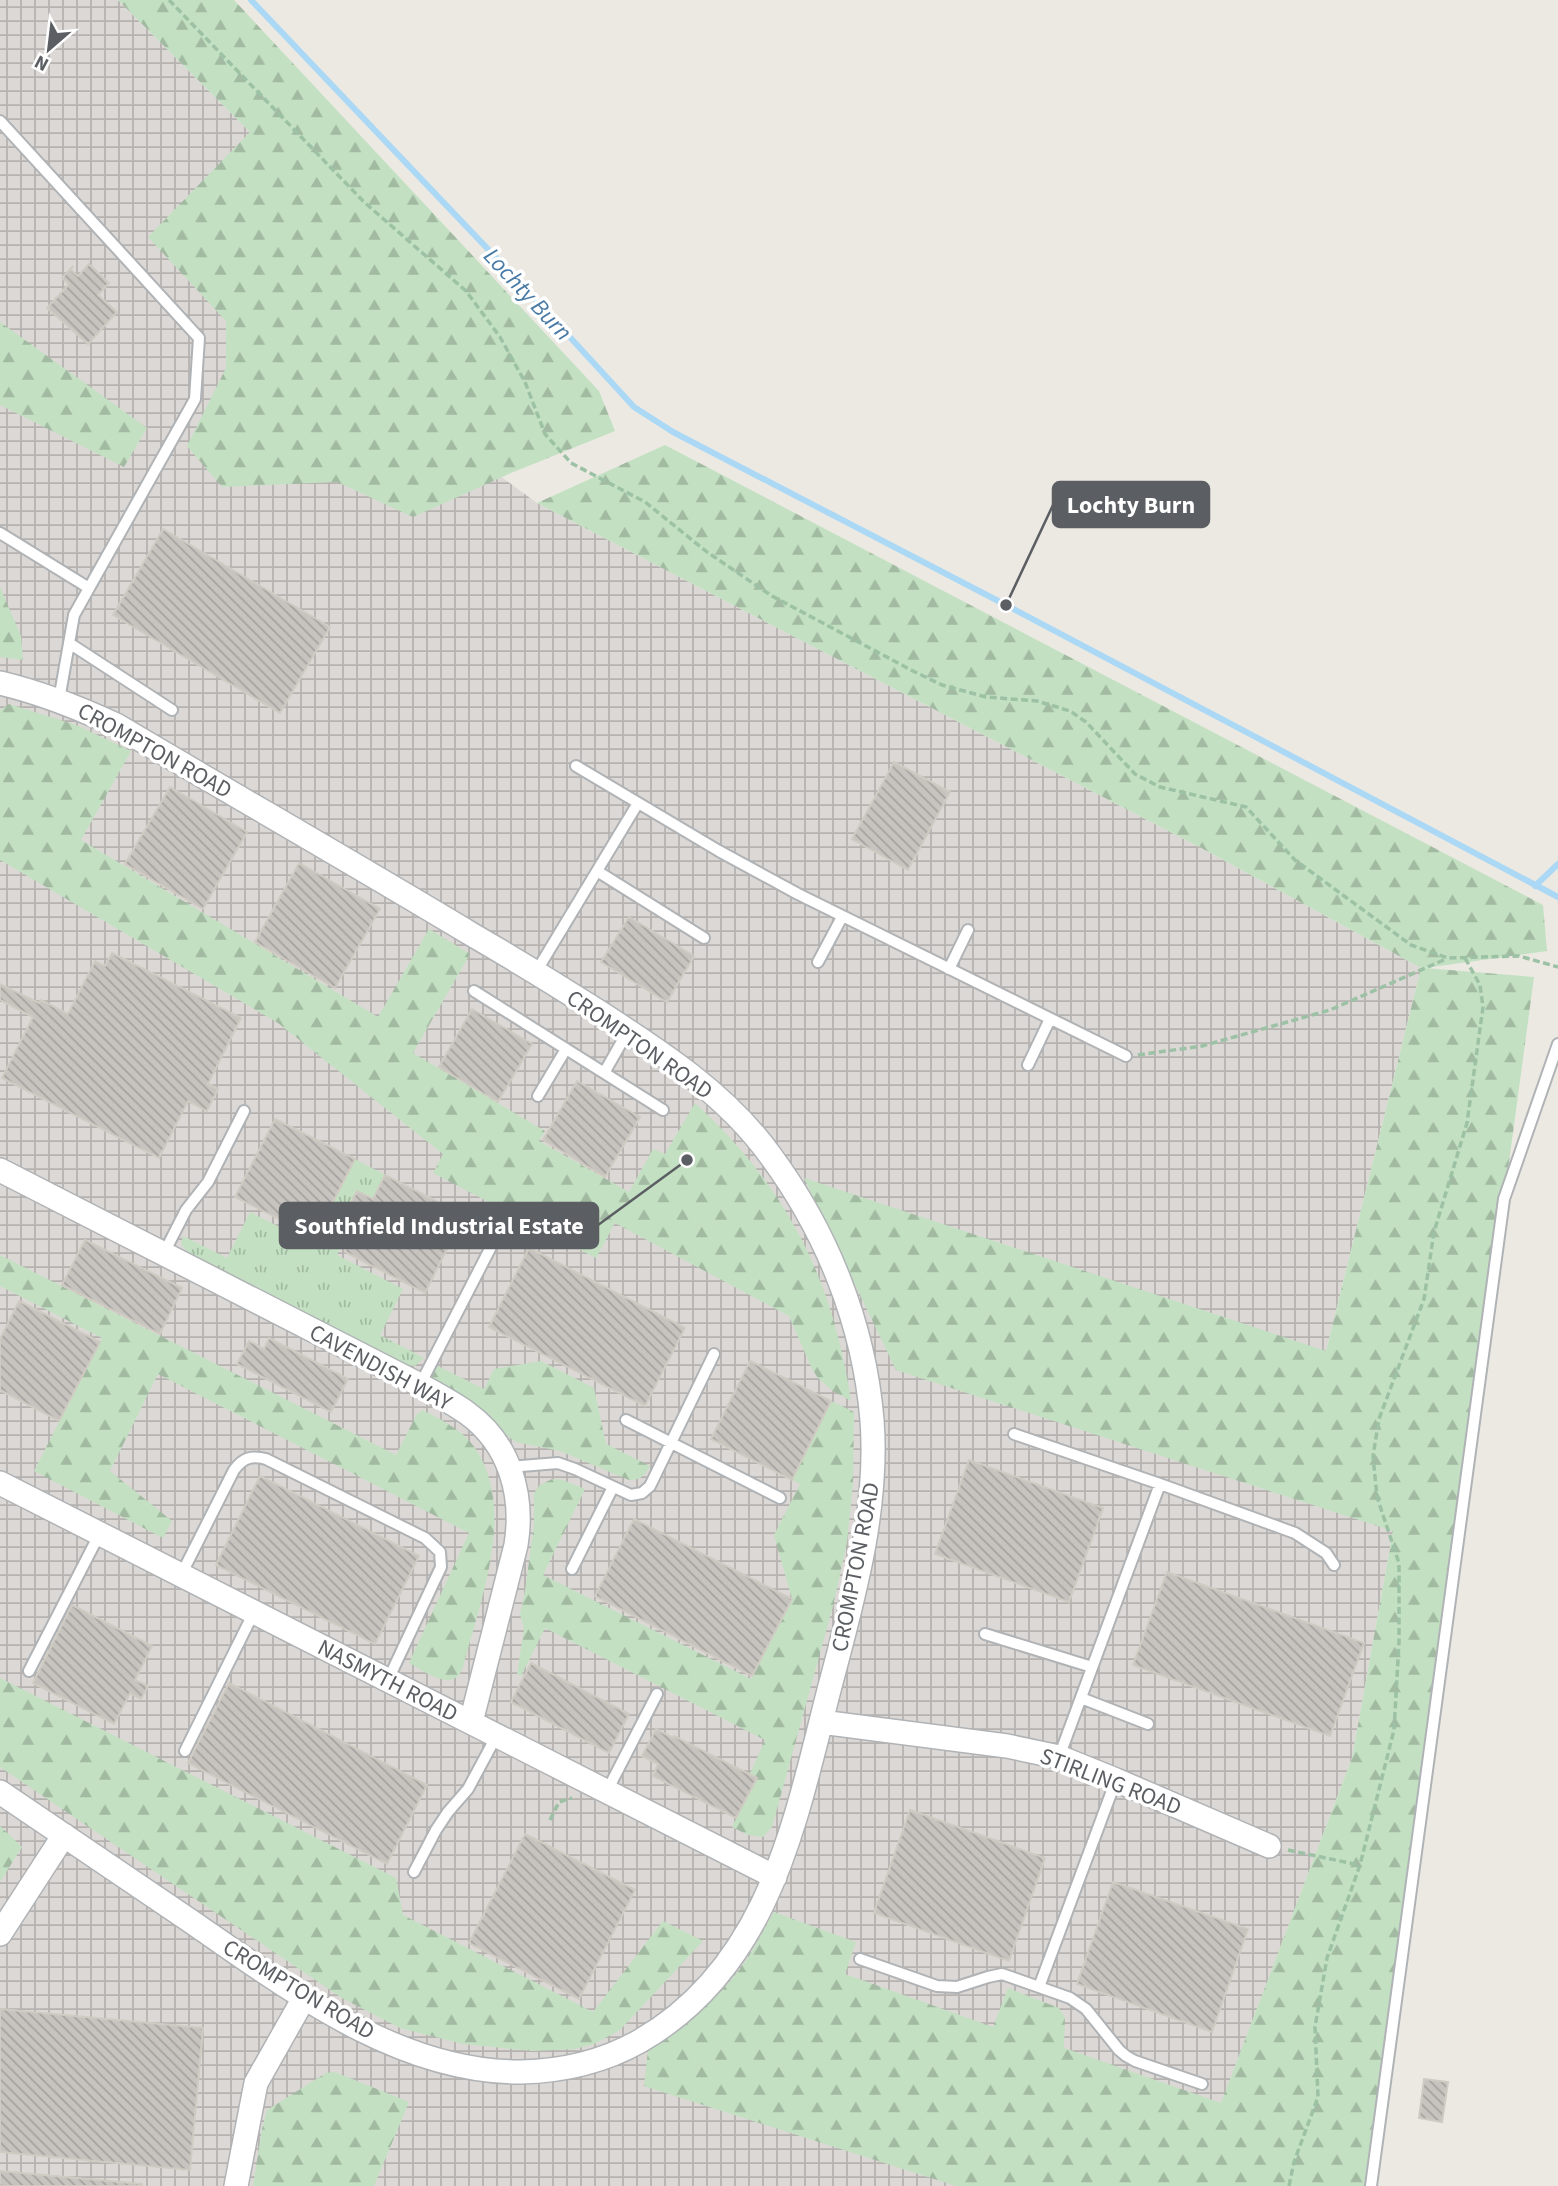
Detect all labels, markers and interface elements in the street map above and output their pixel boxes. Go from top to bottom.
north arrow [14,14,84,84]
text: N [30,48,54,78]
water label: Lochty Burn [475,240,580,349]
callout: Lochty Burn [1053,482,1209,527]
text: Lochty Burn [1067,488,1195,523]
street label: CROMPTON ROAD [72,694,238,807]
street label: CROMPTON ROAD [560,982,720,1107]
callout: Southfield Industrial Estate [280,1203,598,1248]
text: Southfield Industrial Estate [294,1209,584,1244]
street label: CAVENDISH WAY [304,1316,458,1419]
street label: CROMPTON ROAD [823,1480,888,1655]
street label: NASMYTH ROAD [312,1631,464,1730]
street label: STIRLING ROAD [1035,1739,1186,1824]
street label: CROMPTON ROAD [217,1931,381,2048]

